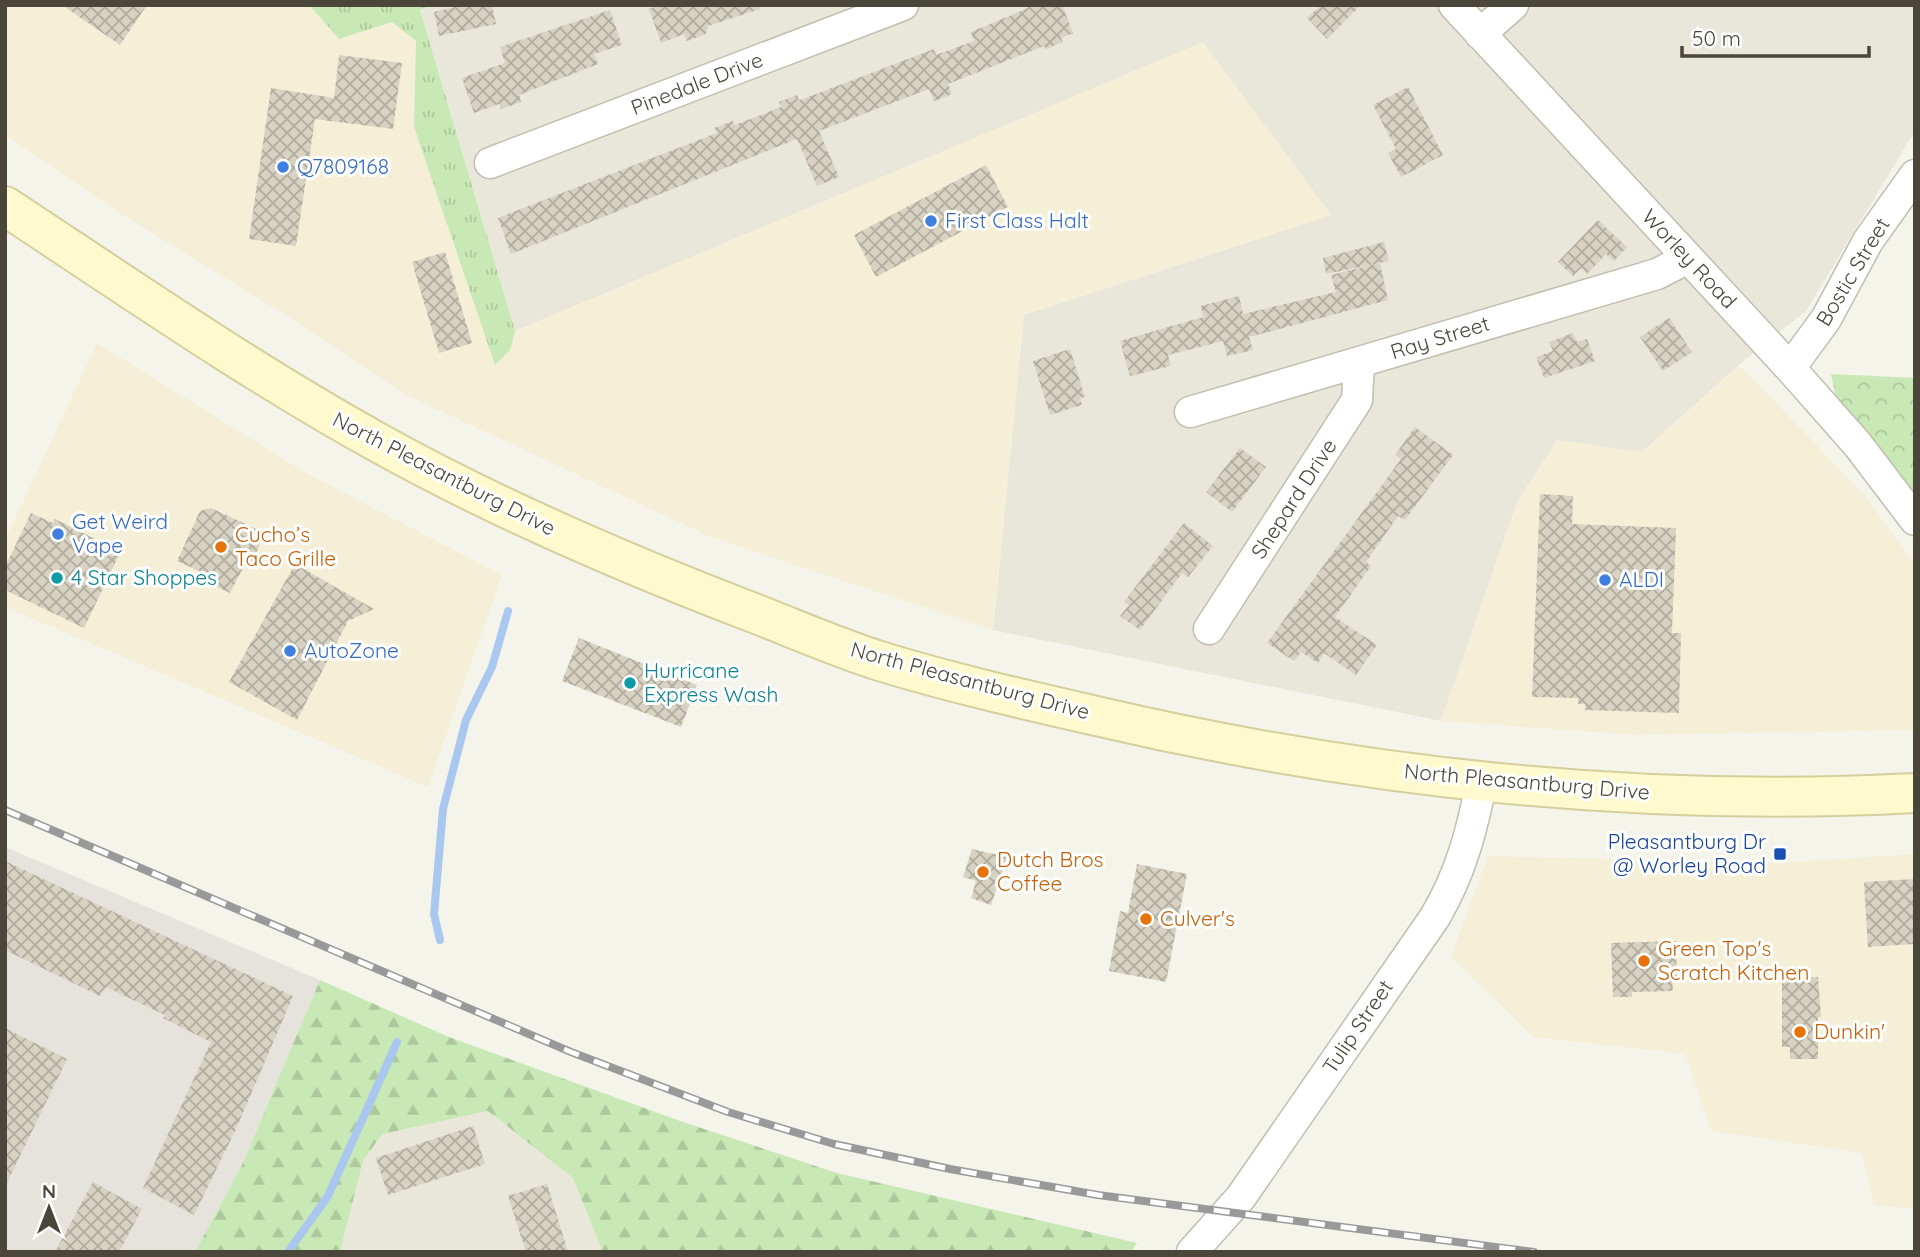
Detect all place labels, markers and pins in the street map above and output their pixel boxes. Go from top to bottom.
place label: Q7809168 [297,153,389,179]
marker: Q7809168 [275,159,291,175]
place label: First Class Halt [945,207,1089,233]
marker: First Class Halt [923,213,939,229]
place label: Get Weird Vape [72,508,168,558]
place label: Cucho’s Taco Grille [235,521,336,571]
marker: Get Weird Vape [50,526,66,542]
marker: Cucho’s Taco Grille [213,539,229,555]
place label: 4 Star Shoppes [71,564,217,590]
place label: ALDI [1619,566,1664,592]
marker: 4 Star Shoppes [49,570,65,586]
marker: ALDI [1597,572,1613,588]
place label: AutoZone [304,637,399,663]
marker: AutoZone [282,643,298,659]
place label: Hurricane Express Wash [644,657,778,707]
marker: Hurricane Express Wash [622,675,638,691]
place label: Pleasantburg Dr @ Worley Road [1608,828,1766,878]
place label: Dutch Bros Coffee [997,846,1103,896]
marker: Pleasantburg Dr @ Worley Road [1772,846,1788,862]
marker: Dutch Bros Coffee [975,864,991,880]
place label: Culver's [1160,905,1235,931]
marker: Culver's [1138,911,1154,927]
place label: Green Top's Scratch Kitchen [1658,935,1809,985]
marker: Green Top's Scratch Kitchen [1636,953,1652,969]
place label: Dunkin' [1814,1018,1885,1044]
marker: Dunkin' [1792,1024,1808,1040]

